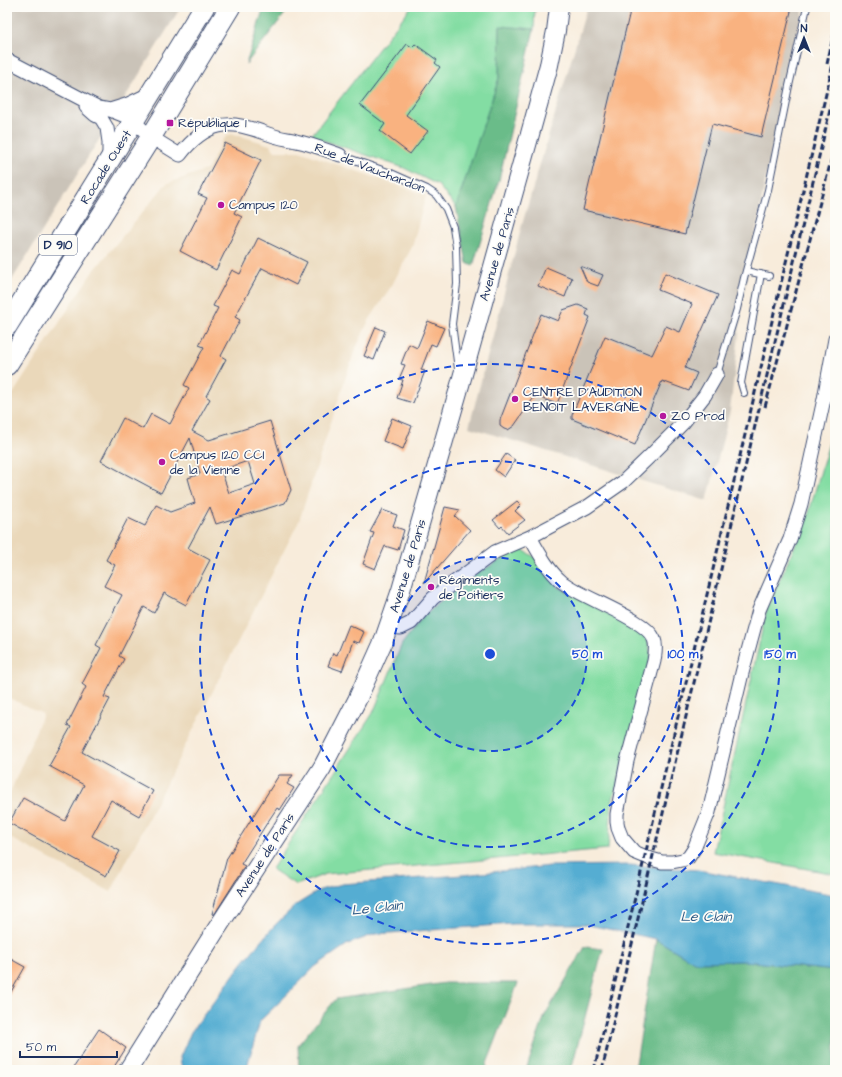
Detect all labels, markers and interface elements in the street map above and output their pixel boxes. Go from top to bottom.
north arrow [784,18,824,58]
text: N [801,21,808,36]
place label: République 1 [178,114,247,132]
marker: République 1 [165,118,175,128]
street label: Rocade Ouest [76,126,136,208]
street label: Rue de Vauchardon [312,139,428,198]
place label: Campus 120 [229,196,298,214]
marker: Campus 120 [216,200,226,210]
street label: Avenue de Paris [475,204,519,303]
road number: D 910 [39,235,77,255]
place label: CENTRE D'AUDITION BENOIT LAVERGNE [523,383,642,416]
marker: CENTRE D'AUDITION BENOIT LAVERGNE [510,394,520,404]
place label: ZO Prod [671,407,725,425]
marker: ZO Prod [658,411,668,421]
place label: Campus 120 CCI de la Vienne [170,446,264,479]
marker: Campus 120 CCI de la Vienne [157,457,167,467]
street label: Avenue de Paris [385,517,431,615]
place label: Régiments de Poitiers [439,571,504,604]
marker: Régiments de Poitiers [426,582,436,592]
text: 50 m [572,646,603,663]
text: 100 m [668,646,699,663]
text: 150 m [764,646,797,663]
centre of rings [483,647,497,661]
street label: Avenue de Paris [231,809,299,901]
water label: Le Clain [350,895,405,921]
water label: Le Clain [680,907,733,927]
scale bar [20,1033,117,1059]
text: 50 m [26,1039,57,1056]

